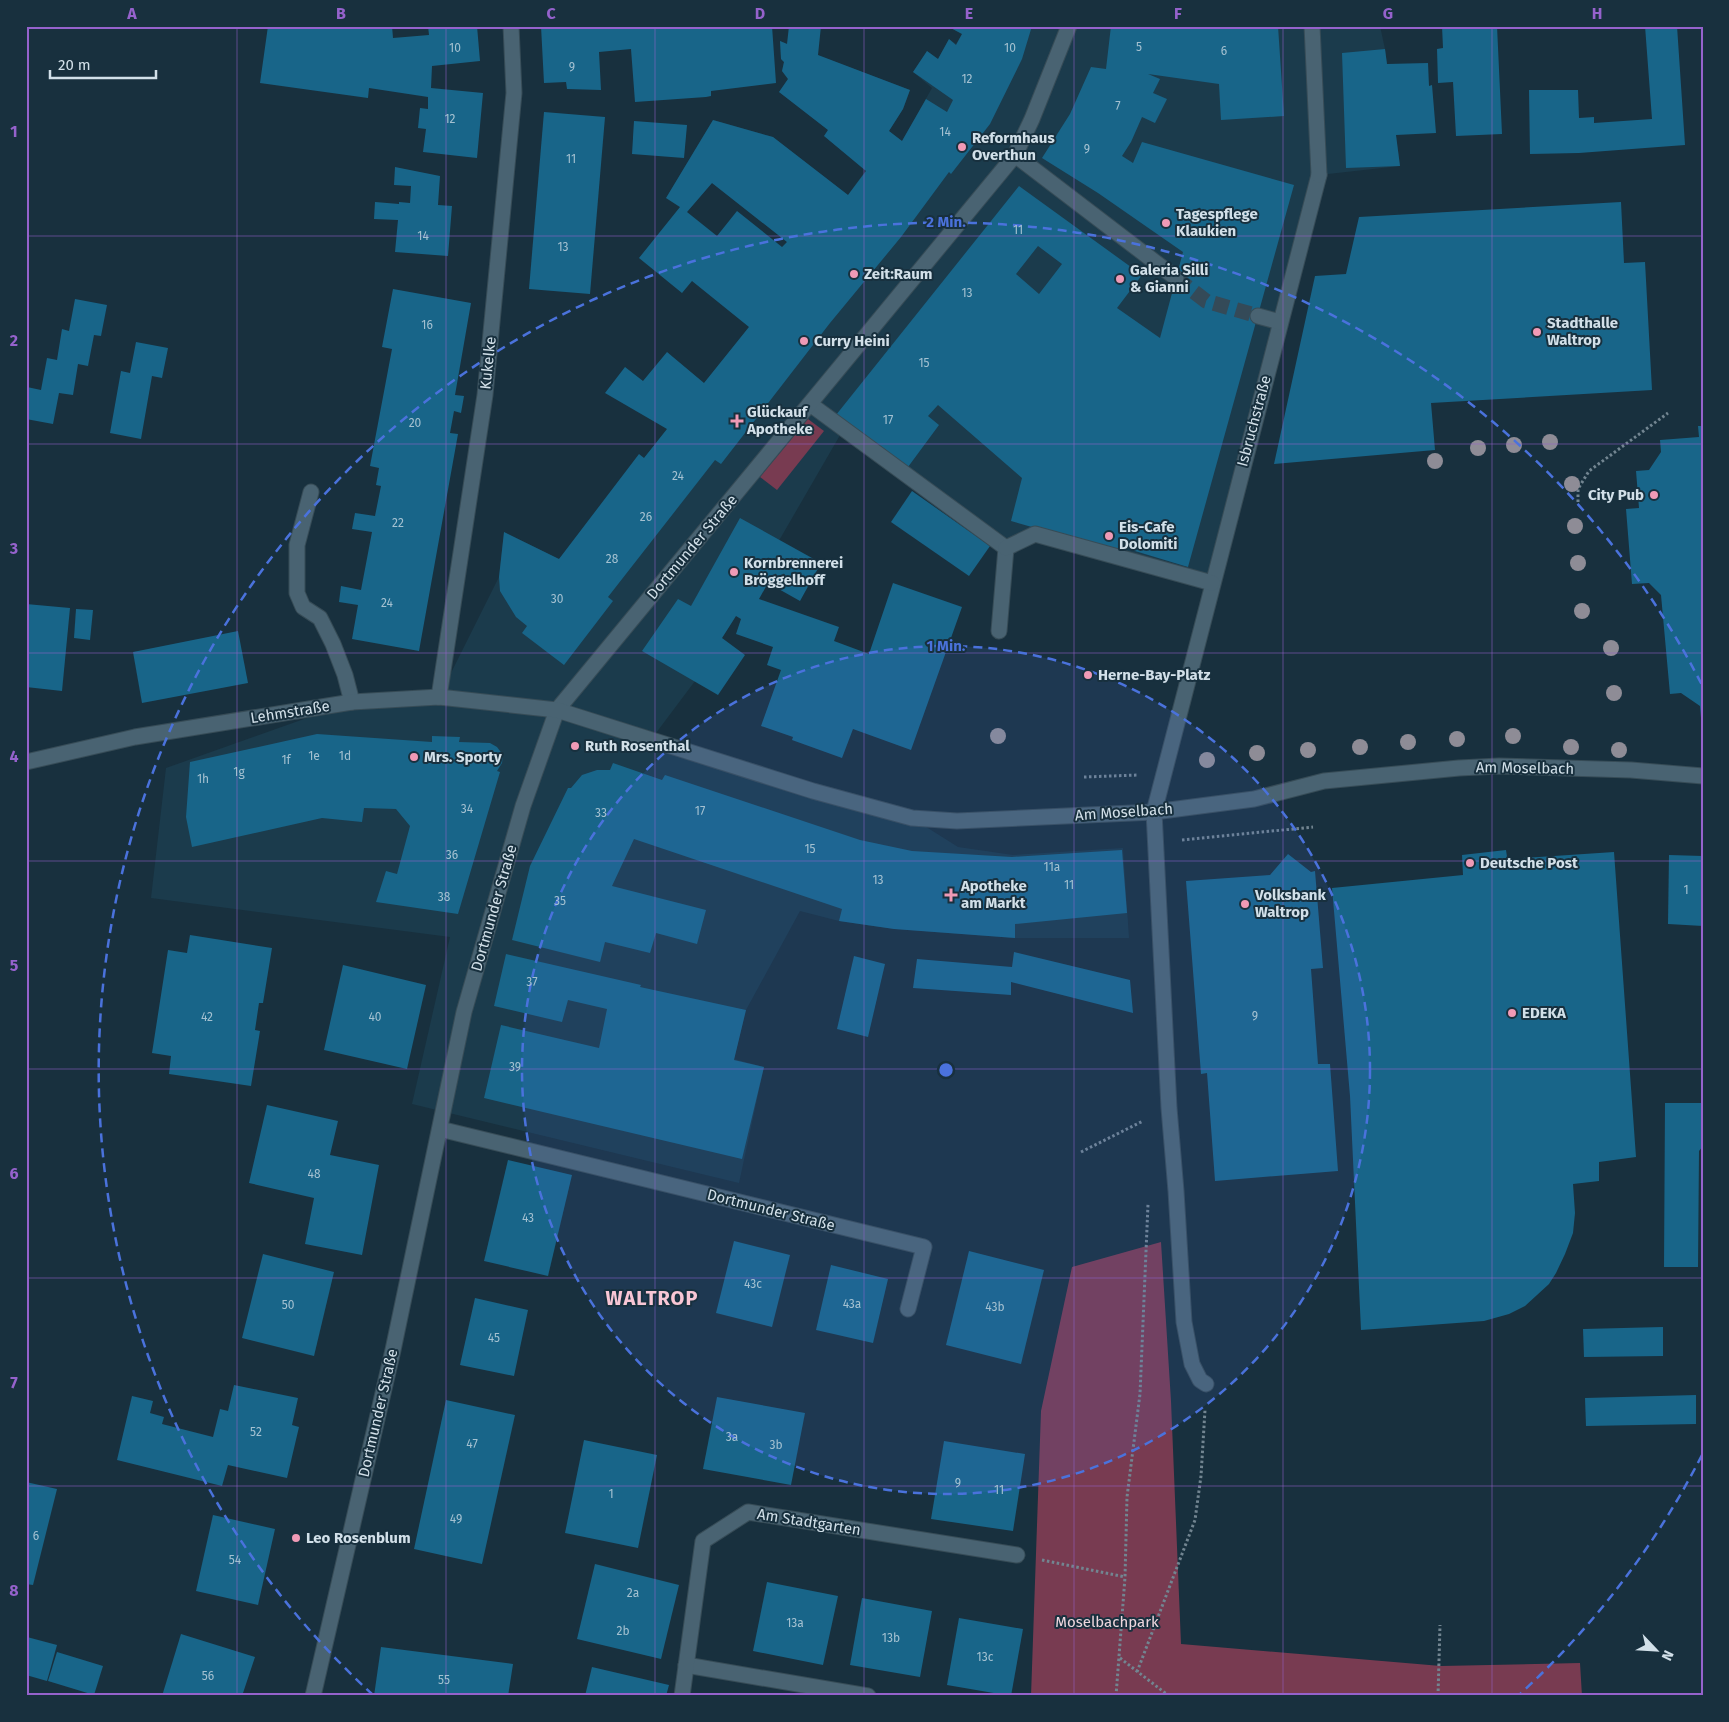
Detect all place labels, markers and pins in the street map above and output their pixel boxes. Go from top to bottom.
place label: Reformhaus Overthun [972,129,1055,164]
marker: Reformhaus Overthun [956,141,968,153]
place label: Tagespflege Klaukien [1176,205,1258,240]
marker: Tagespflege Klaukien [1160,217,1172,229]
place label: Galeria Silli & Gianni [1130,261,1208,296]
place label: Zeit:Raum [864,265,932,283]
marker: Zeit:Raum [848,268,860,280]
marker: Galeria Silli & Gianni [1114,273,1126,285]
place label: Stadthalle Waltrop [1547,314,1618,349]
marker: Stadthalle Waltrop [1531,326,1543,338]
place label: Curry Heini [814,332,890,350]
marker: Curry Heini [798,335,810,347]
place label: Glückauf Apotheke [746,403,813,438]
marker: Glückauf Apotheke [731,415,743,427]
place label: City Pub [1588,486,1644,504]
marker: City Pub [1648,489,1660,501]
place label: Eis-Cafe Dolomiti [1119,518,1178,553]
marker: Eis-Cafe Dolomiti [1103,530,1115,542]
place label: Kornbrennerei Bröggelhoff [744,554,843,589]
marker: Kornbrennerei Bröggelhoff [728,566,740,578]
place label: Herne-Bay-Platz [1098,666,1211,684]
marker: Herne-Bay-Platz [1082,669,1094,681]
place label: Ruth Rosenthal [585,737,690,755]
marker: Ruth Rosenthal [569,740,581,752]
place label: Mrs. Sporty [424,748,502,766]
marker: Mrs. Sporty [408,751,420,763]
place label: Deutsche Post [1480,854,1578,872]
marker: Deutsche Post [1464,857,1476,869]
place label: Apotheke am Markt [960,877,1027,912]
place label: Volksbank Waltrop [1254,886,1327,921]
marker: Apotheke am Markt [945,889,957,901]
marker: Volksbank Waltrop [1239,898,1251,910]
place label: EDEKA [1522,1004,1567,1022]
marker: EDEKA [1506,1007,1518,1019]
centre of rings [937,1061,955,1079]
place label: Leo Rosenblum [306,1529,411,1547]
marker: Leo Rosenblum [290,1532,302,1544]

